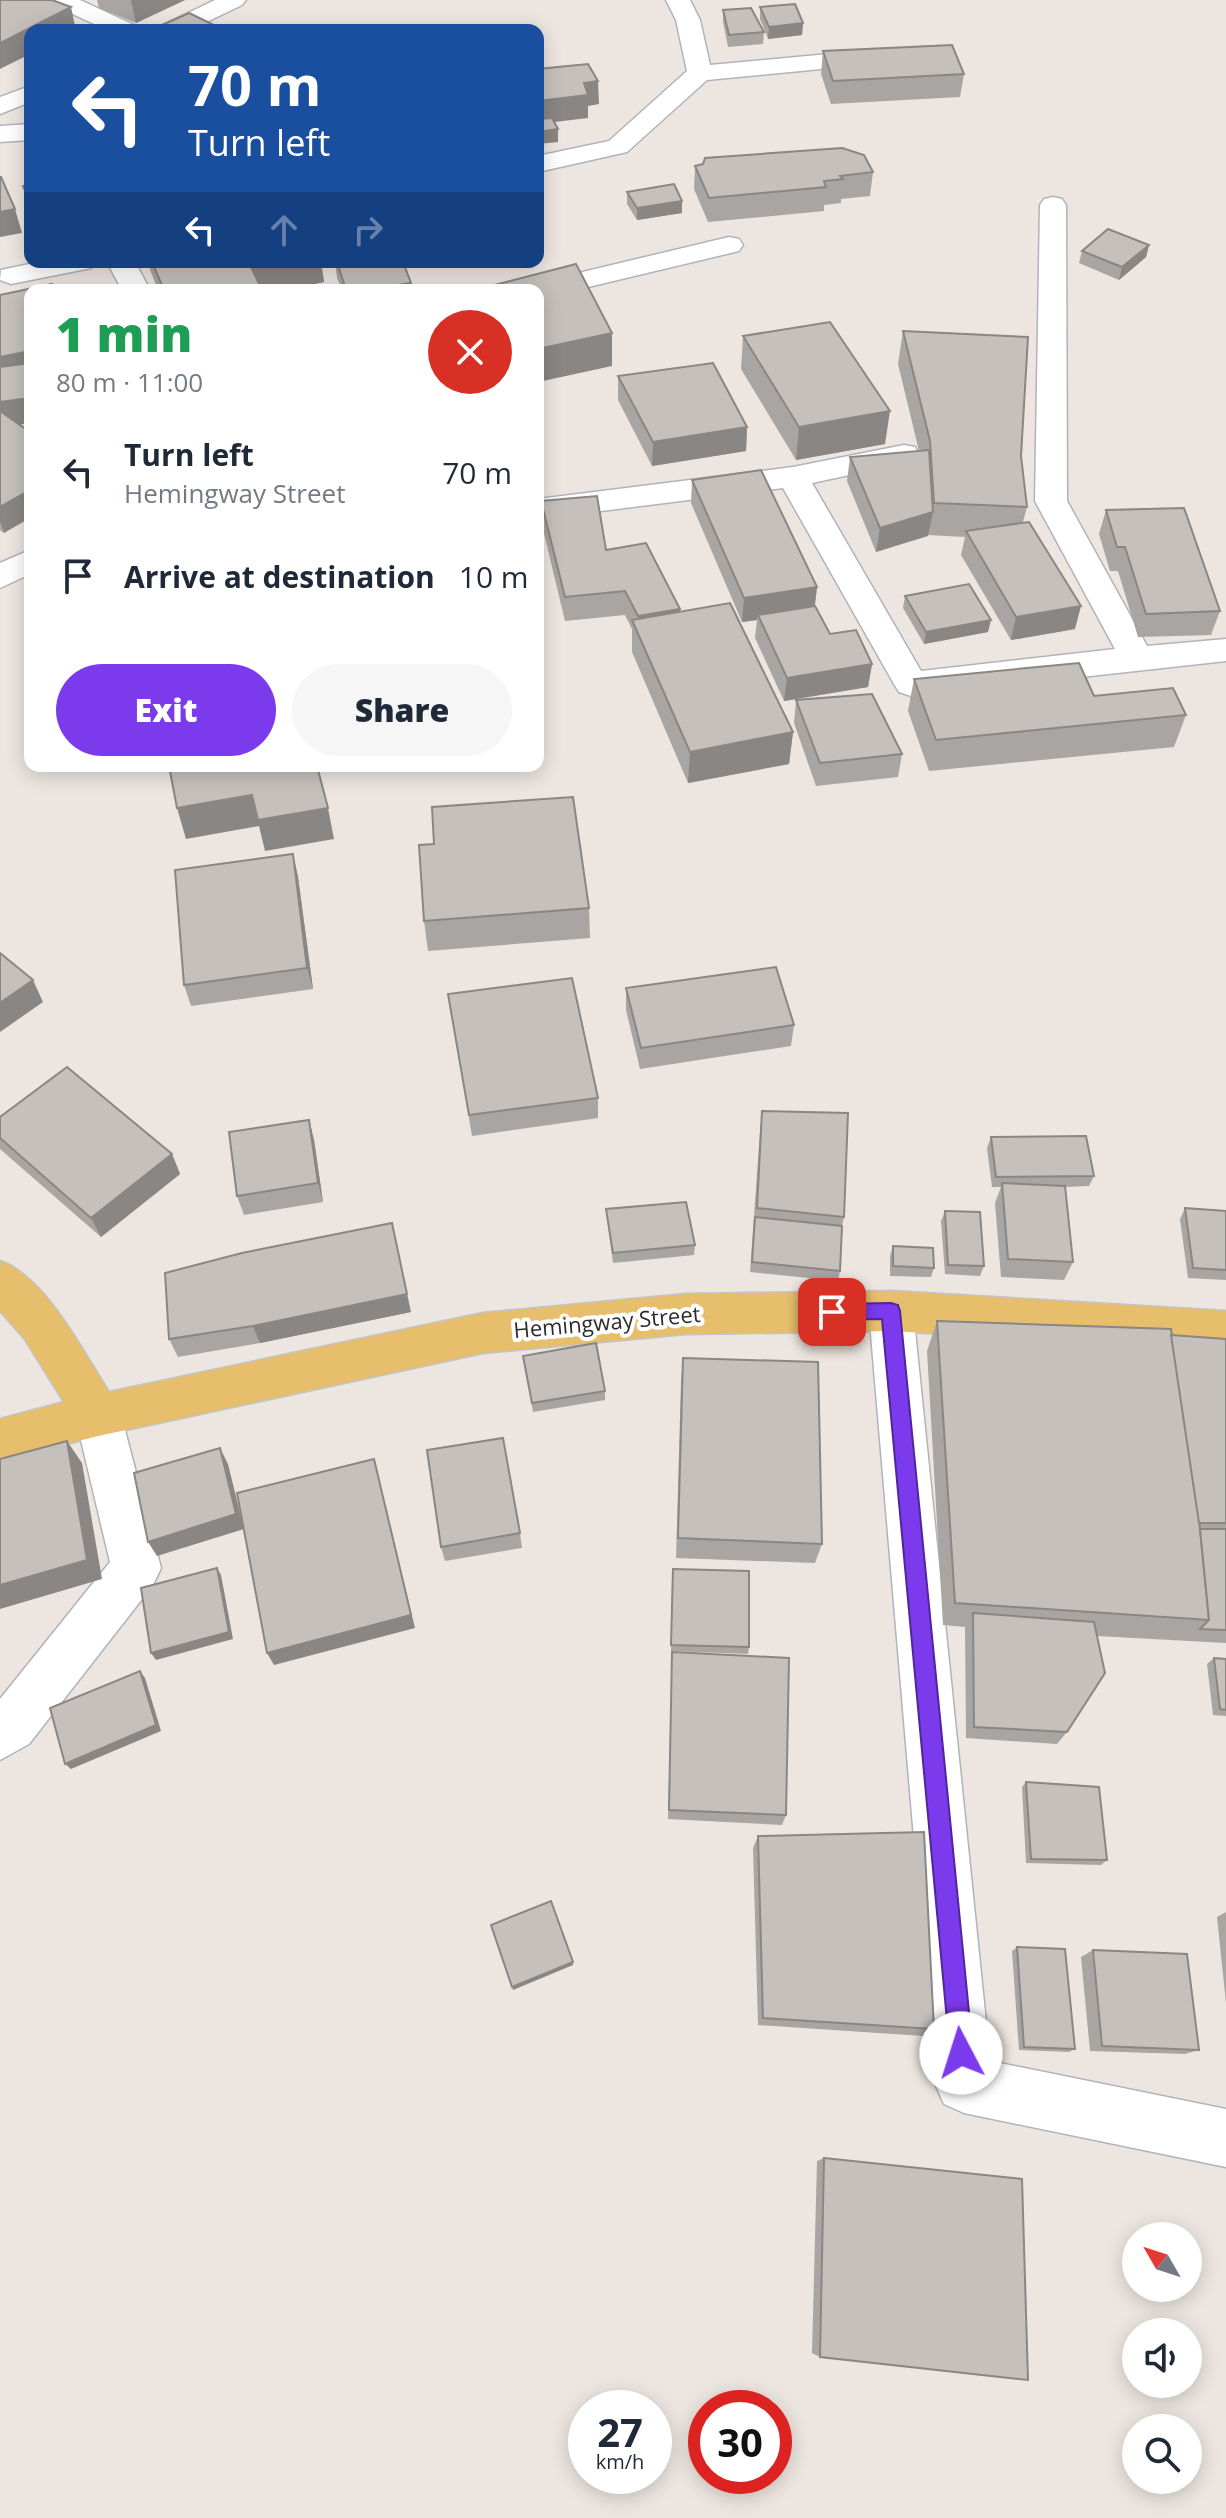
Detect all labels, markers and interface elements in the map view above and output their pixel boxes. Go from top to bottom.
text: 70 m [188,46,322,122]
icon: left [56,56,160,160]
text: Turn left [188,118,330,167]
icon: left [178,208,222,252]
icon: ahead [262,208,306,252]
icon: right [346,208,390,252]
text: 1 min [56,301,192,366]
button: close [428,310,512,394]
text: 80 m · 11:00 [56,364,203,400]
text: Turn left [124,434,254,475]
icon: left [56,450,100,494]
text: 70 m [442,452,512,493]
text: Hemingway Street [124,475,345,511]
icon: arrive [56,554,100,598]
text: Arrive at destination [124,556,435,597]
text: 10 m [459,556,529,597]
button: Exit [56,664,276,756]
button: Share [292,664,512,756]
pin [798,1278,866,1346]
icon: arrive [810,1290,854,1334]
street label: Hemingway Street [512,1298,702,1344]
position arrow [919,2011,1003,2095]
north arrow [1122,2222,1202,2302]
map controls [1122,2222,1202,2494]
button: sound [1122,2318,1202,2398]
speed limit sign: 30 [688,2390,792,2494]
text: 27 [597,2404,643,2459]
button: search [1122,2414,1202,2494]
text: km/h [596,2448,644,2475]

